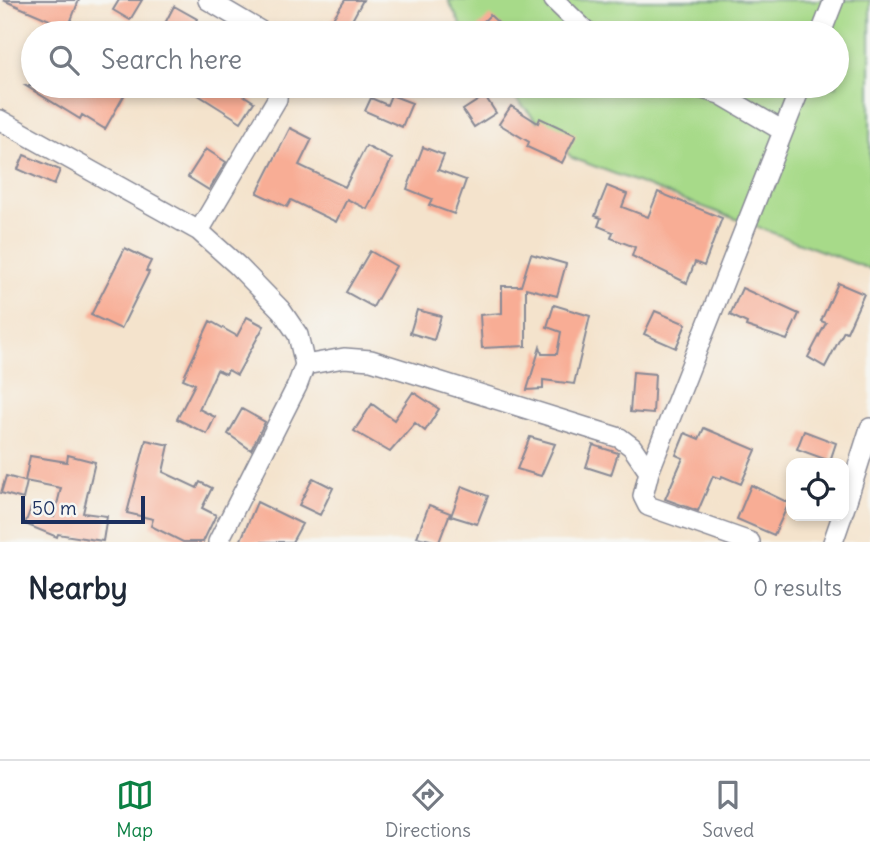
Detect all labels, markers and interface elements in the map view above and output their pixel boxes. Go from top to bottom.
search box [21,21,849,98]
icon: search [45,41,83,79]
text: Search here [101,43,242,76]
map controls [786,458,849,521]
button: locate [786,458,849,521]
scale bar [21,493,145,525]
text: 50 m [32,496,77,520]
text: Nearby [28,569,128,607]
text: 0 results [753,573,842,602]
tab: Map [116,776,154,842]
tab: Directions [385,776,471,842]
tab: Saved [702,776,754,842]

